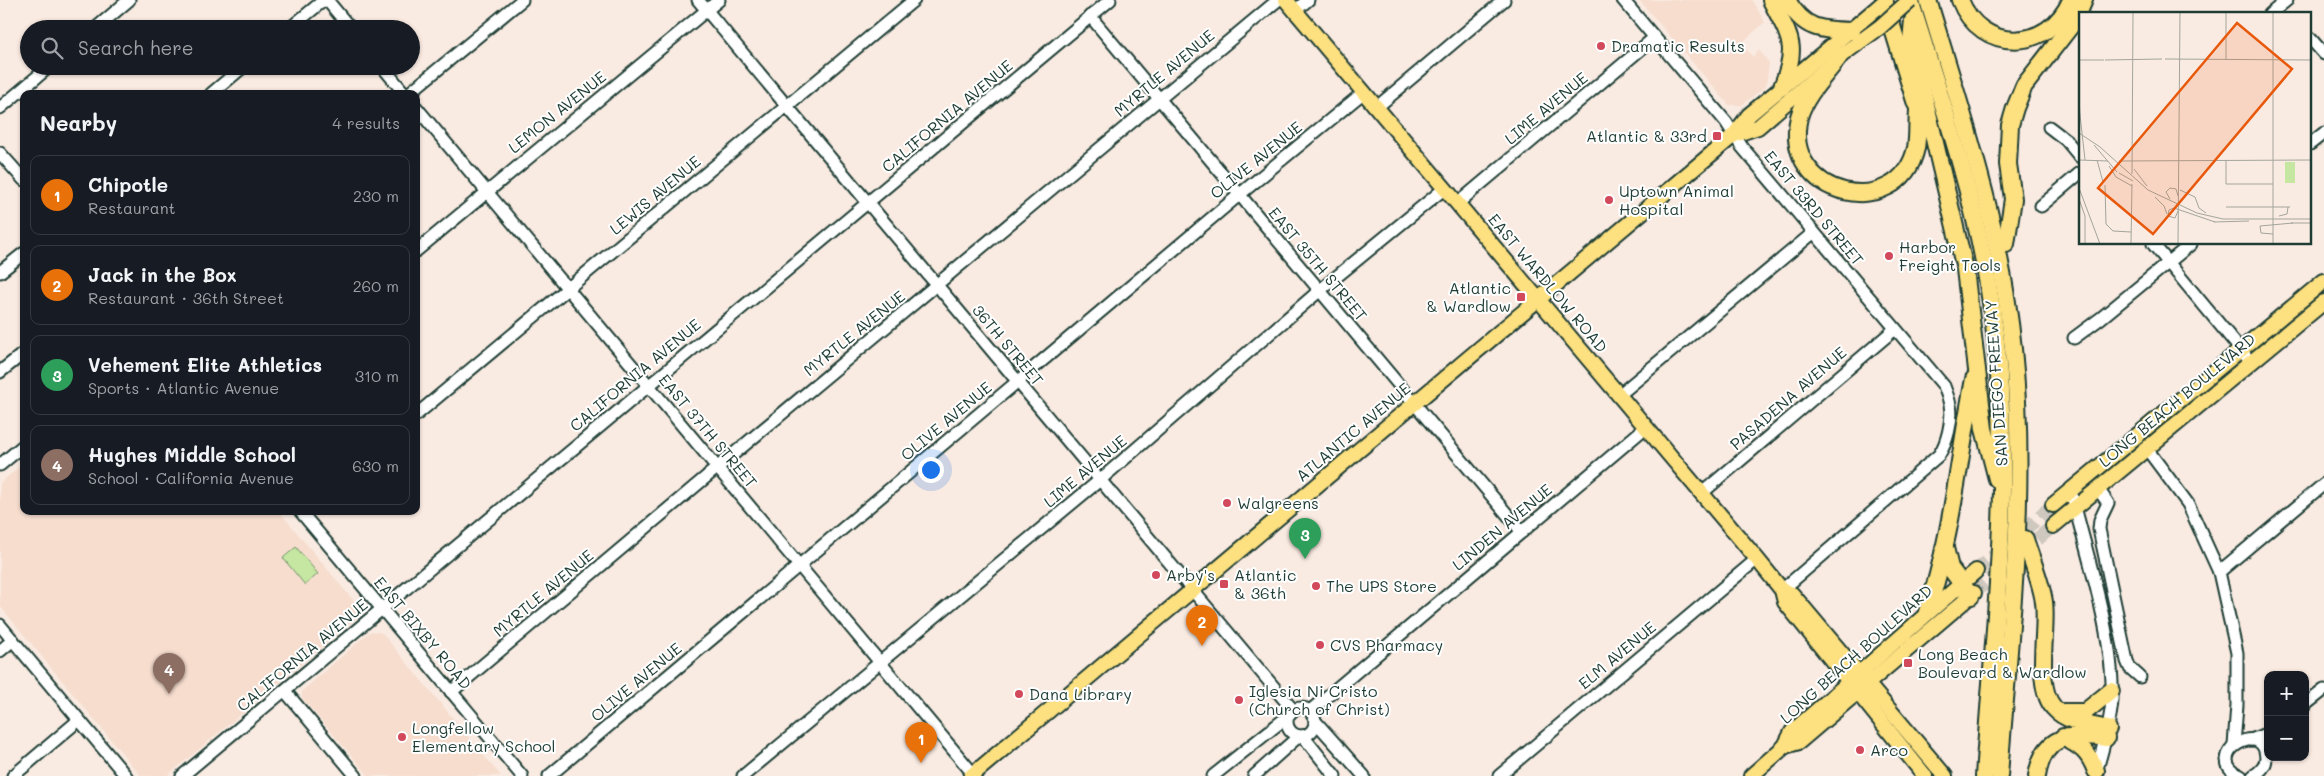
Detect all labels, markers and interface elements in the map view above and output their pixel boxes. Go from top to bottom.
inset map [2079,12,2312,245]
search box [20,20,420,75]
street label: MYRTLE AVENUE [1109,24,1218,121]
icon: search [38,34,66,62]
text: Search here [78,35,194,60]
place label: Dramatic Results [1611,35,1745,56]
marker: Dramatic Results [1595,40,1607,52]
street label: CALIFORNIA AVENUE [877,55,1016,177]
street label: LEMON AVENUE [504,66,610,157]
street label: LIME AVENUE [1500,67,1592,149]
text: Nearby [40,109,117,136]
text: 4 results [332,112,400,133]
street label: OLIVE AVENUE [1205,116,1306,203]
place label: Atlantic & 33rd [1586,125,1707,146]
marker: Atlantic & 33rd [1711,130,1723,142]
street label: EAST 33RD STREET [1760,146,1869,270]
street label: LEWIS AVENUE [605,150,705,239]
text: Chipotle [88,172,168,197]
place label: Uptown Animal Hospital [1619,180,1734,219]
text: 1 [53,185,61,206]
text: 230 m [353,185,399,206]
marker: Uptown Animal Hospital [1603,194,1615,206]
text: Restaurant [88,197,176,218]
street label: EAST 35TH STREET [1264,202,1372,325]
street label: EAST WARDLOW ROAD [1484,209,1613,356]
place label: Harbor Freight Tools [1899,236,2001,275]
marker: Harbor Freight Tools [1883,250,1895,262]
text: Jack in the Box [88,262,237,287]
text: 2 [53,275,61,296]
text: 260 m [353,275,399,296]
place label: Atlantic & Wardlow [1426,277,1511,316]
street label: MYRTLE AVENUE [799,285,909,380]
text: Restaurant · 36th Street [88,287,284,308]
marker: Atlantic & Wardlow [1515,291,1527,303]
street label: SAN DIEGO FREEWAY [1979,299,2012,467]
street label: 36TH STREET [968,300,1049,390]
street label: CALIFORNIA AVENUE [565,314,704,436]
street label: LONG BEACH BOULEVARD [2094,328,2259,471]
street label: PASADENA AVENUE [1725,341,1850,454]
text: Vehement Elite Athletics [88,352,322,377]
text: 3 [52,365,62,386]
text: 310 m [355,365,399,386]
street label: EAST 37TH STREET [655,369,762,492]
street label: OLIVE AVENUE [896,376,995,465]
text: Sports · Atlantic Avenue [88,377,279,398]
street label: ATLANTIC AVENUE [1291,377,1414,486]
street label: LIME AVENUE [1039,430,1131,512]
text: Hughes Middle School [88,442,296,467]
text: 4 [52,455,62,476]
text: 630 m [352,455,399,476]
your location [918,457,944,483]
text: School · California Avenue [88,467,294,488]
street label: LINDEN AVENUE [1447,479,1556,575]
place label: Walgreens [1237,492,1319,513]
marker: Walgreens [1221,497,1233,509]
pin: 3 [1289,518,1321,559]
street label: MYRTLE AVENUE [488,544,597,641]
place label: Arby's [1166,564,1215,585]
place label: Atlantic & 36th [1234,564,1296,603]
marker: Arby's [1150,569,1162,581]
street label: EAST BIXBY ROAD [370,572,477,694]
place label: The UPS Store [1326,575,1437,596]
marker: Atlantic & 36th [1218,578,1230,590]
marker: The UPS Store [1310,580,1322,592]
street label: LONG BEACH BOULEVARD [1775,580,1936,728]
street label: CALIFORNIA AVENUE [232,594,371,716]
pin: 2 [1186,605,1218,646]
street label: ELM AVENUE [1573,616,1660,693]
place label: CVS Pharmacy [1330,634,1443,655]
street label: OLIVE AVENUE [586,637,685,726]
marker: CVS Pharmacy [1314,639,1326,651]
place label: Long Beach Boulevard & Wardlow [1918,643,2087,682]
pin: 4 [153,653,185,694]
marker: Long Beach Boulevard & Wardlow [1902,657,1914,669]
map controls [2264,671,2309,761]
button: + [2264,671,2309,716]
place label: Iglesia Ni Cristo (Church of Christ) [1249,680,1390,719]
place label: Dana Library [1029,683,1132,704]
marker: Dana Library [1013,688,1025,700]
marker: Iglesia Ni Cristo (Church of Christ) [1233,694,1245,706]
button: − [2264,716,2309,761]
place label: Longfellow Elementary School [412,717,556,756]
pin: 1 [905,722,937,763]
marker: Longfellow Elementary School [396,731,408,743]
place label: Arco [1870,739,1908,760]
marker: Arco [1854,744,1866,756]

